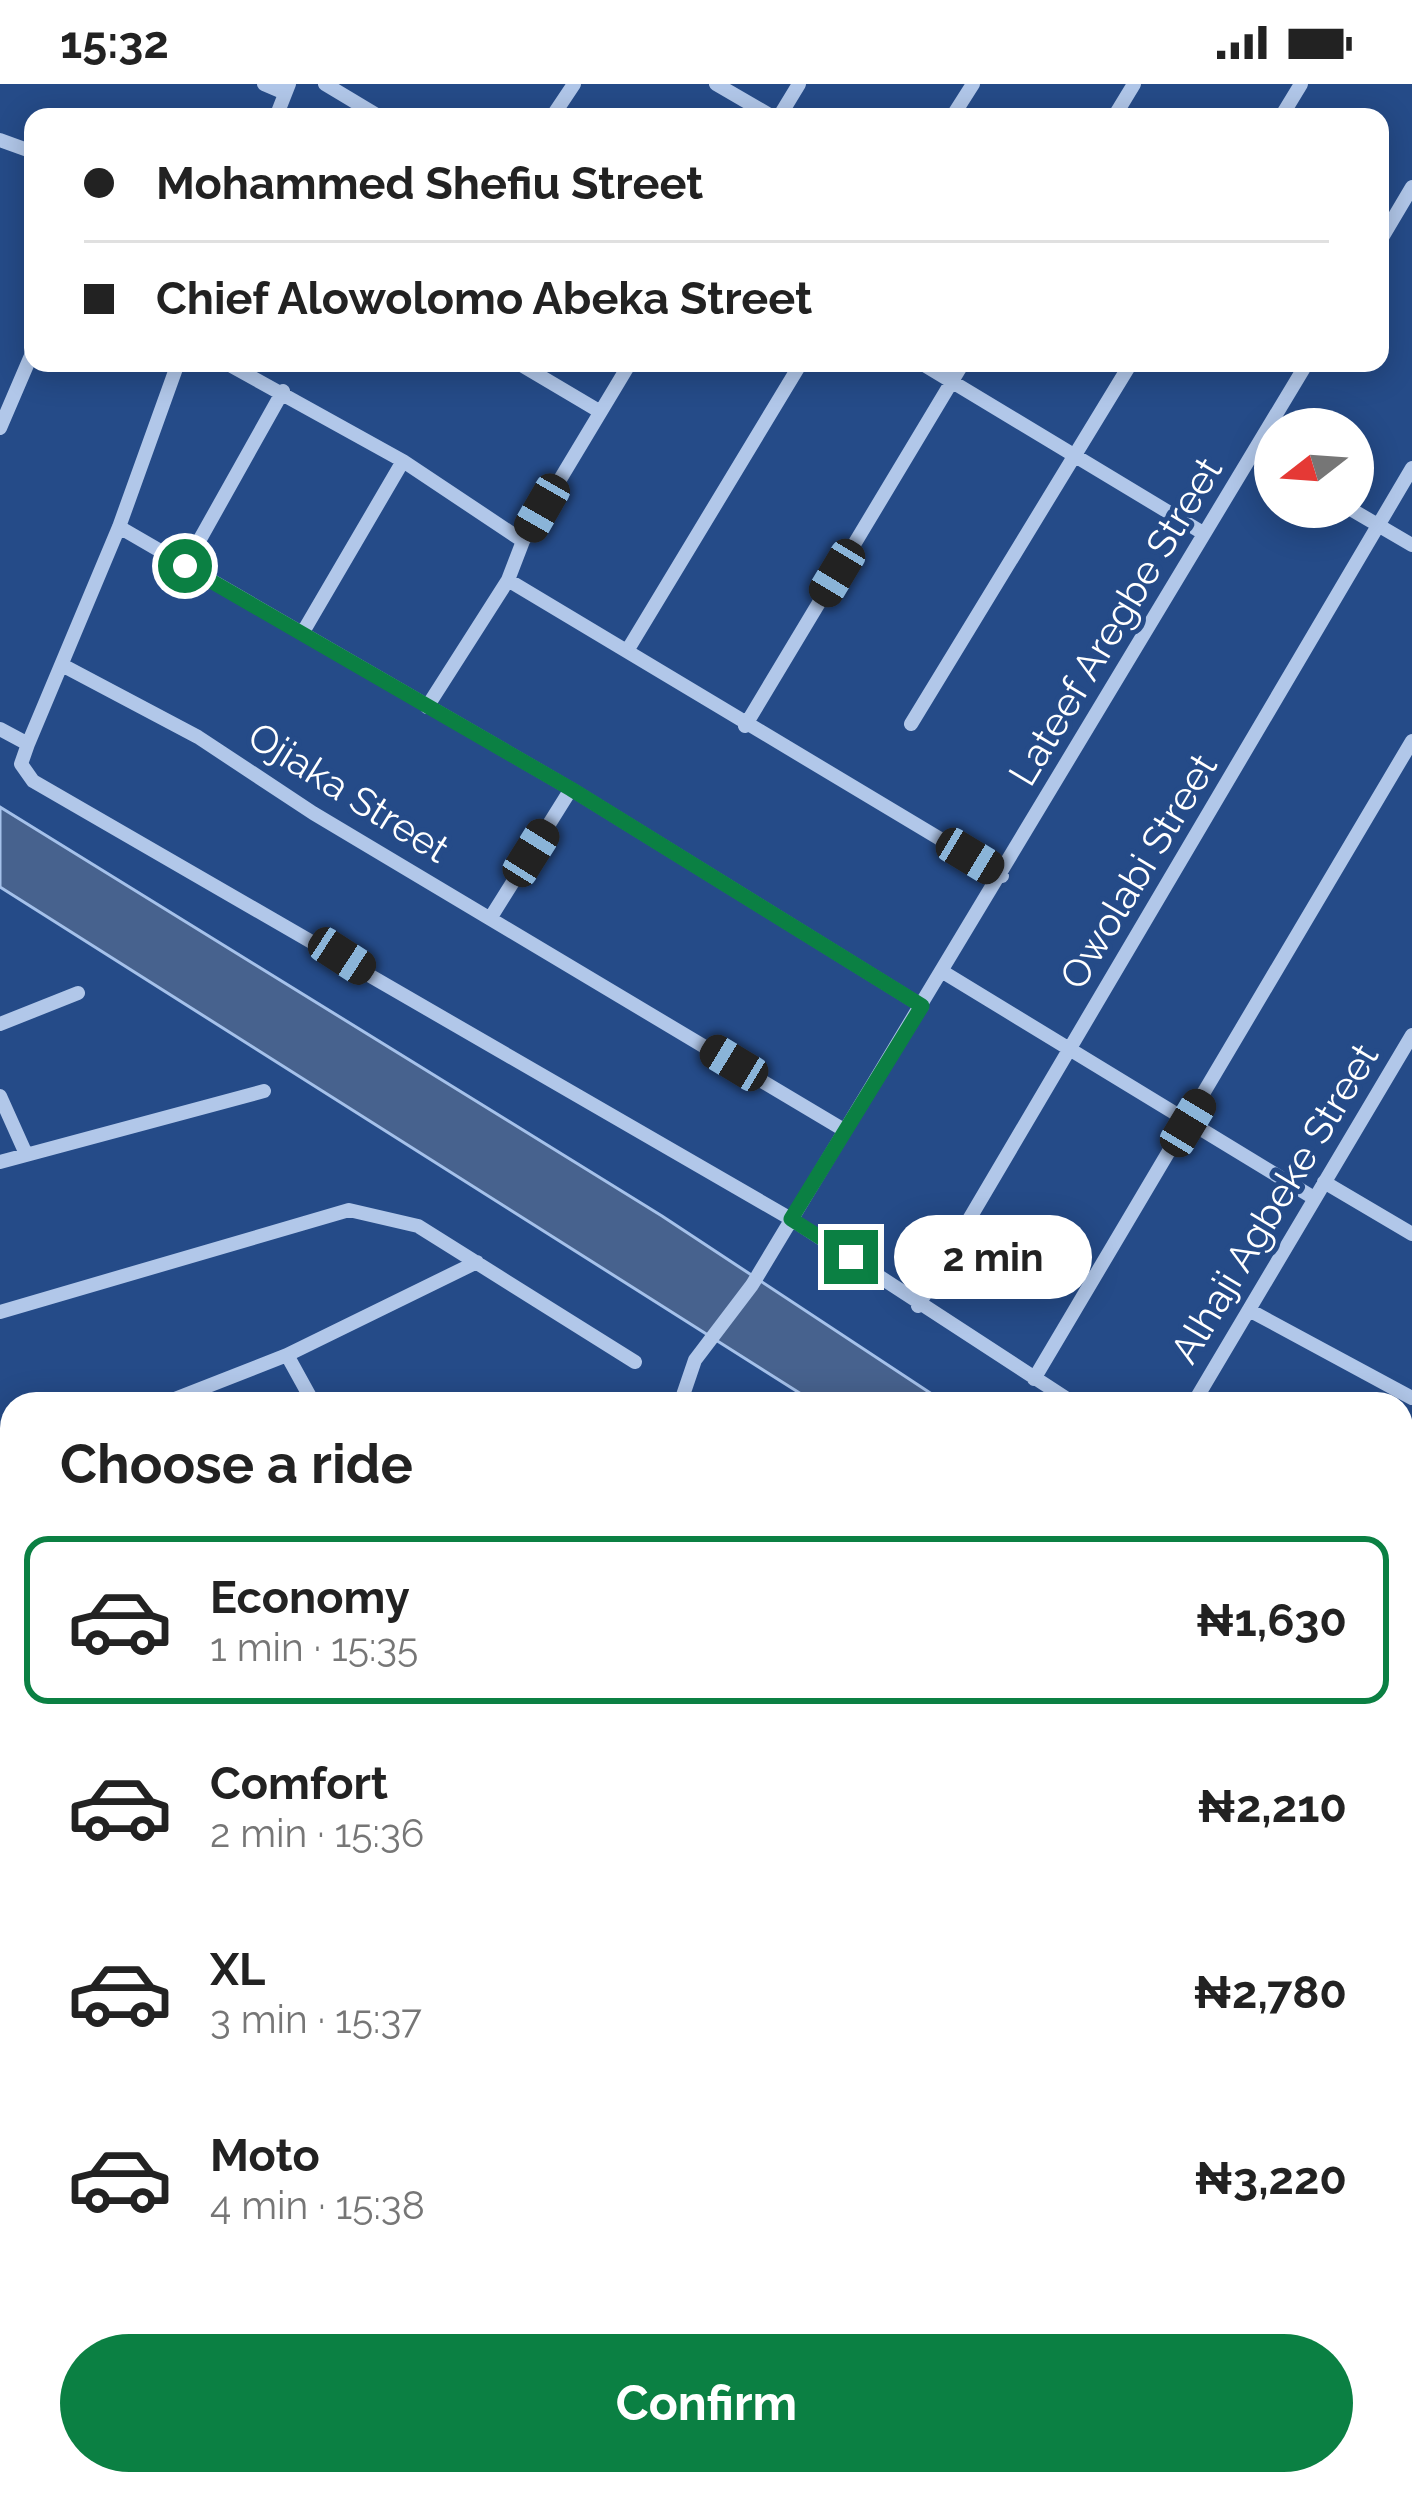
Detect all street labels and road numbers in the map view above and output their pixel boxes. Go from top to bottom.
street label: Lateef Aregbe Street [999,449,1231,793]
street label: Ojiaka Street [240,712,458,872]
street label: Owolabi Street [1050,745,1226,997]
street label: Alhaji Agbeke Street [1160,1035,1388,1371]

